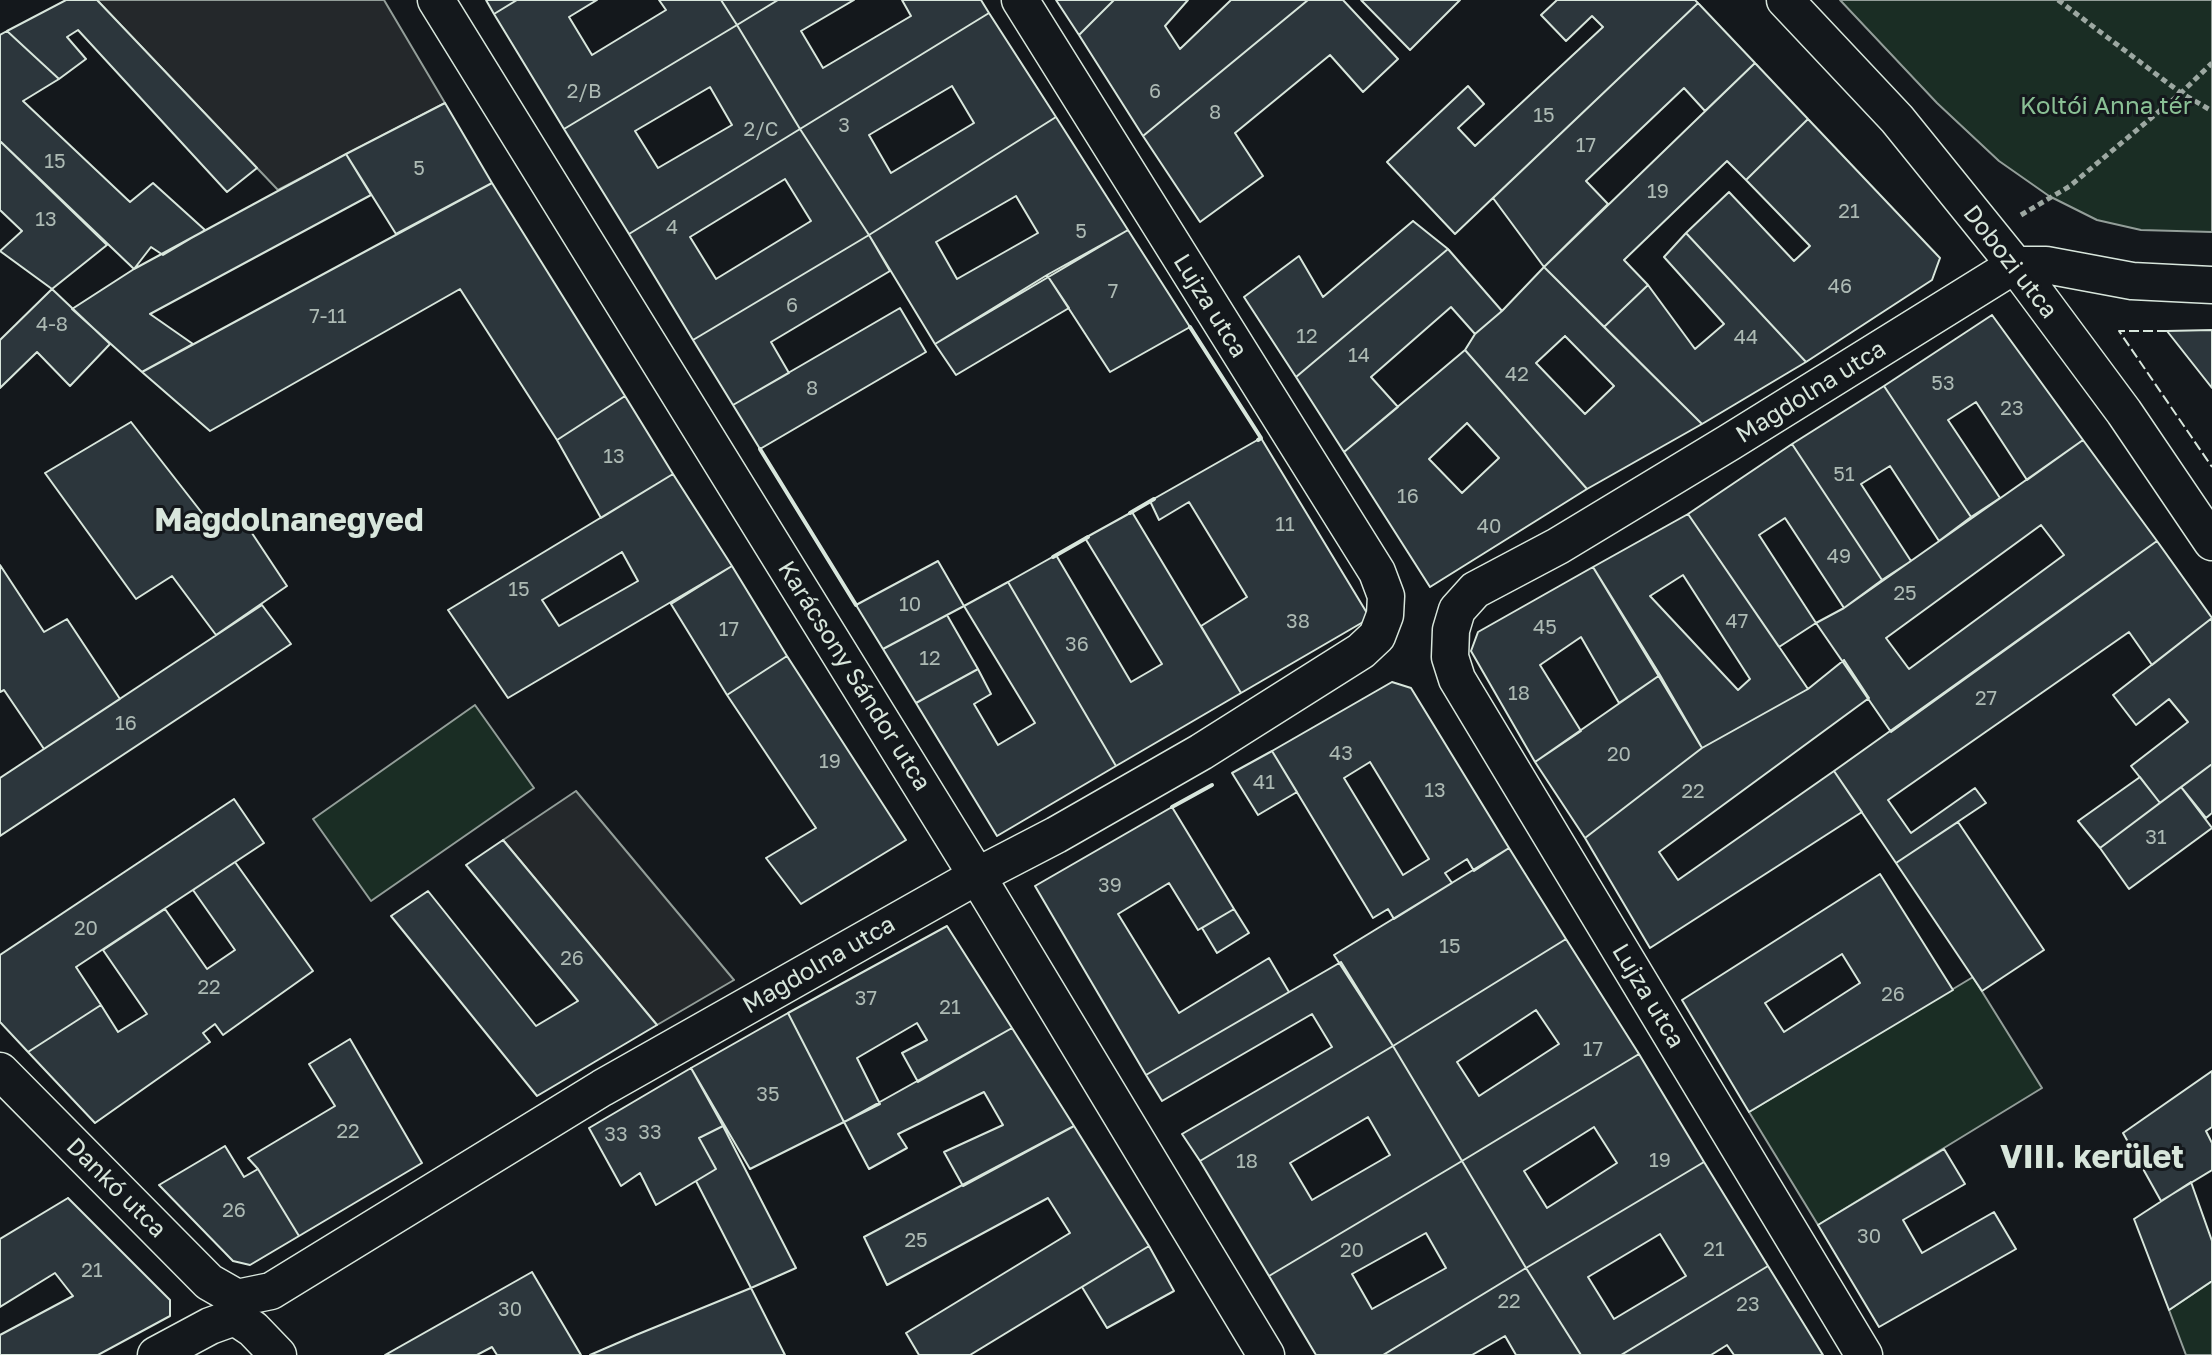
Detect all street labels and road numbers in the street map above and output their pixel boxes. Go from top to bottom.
street label: Dobozi utca [1957,200,2063,324]
street label: Lujza utca [1167,249,1253,363]
street label: Magdolna utca [1731,335,1891,449]
street label: Karácsony Sándor utca [771,556,937,796]
street label: Magdolna utca [738,910,900,1020]
street label: Lujza utca [1606,939,1690,1053]
street label: Dankó utca [60,1132,172,1244]

